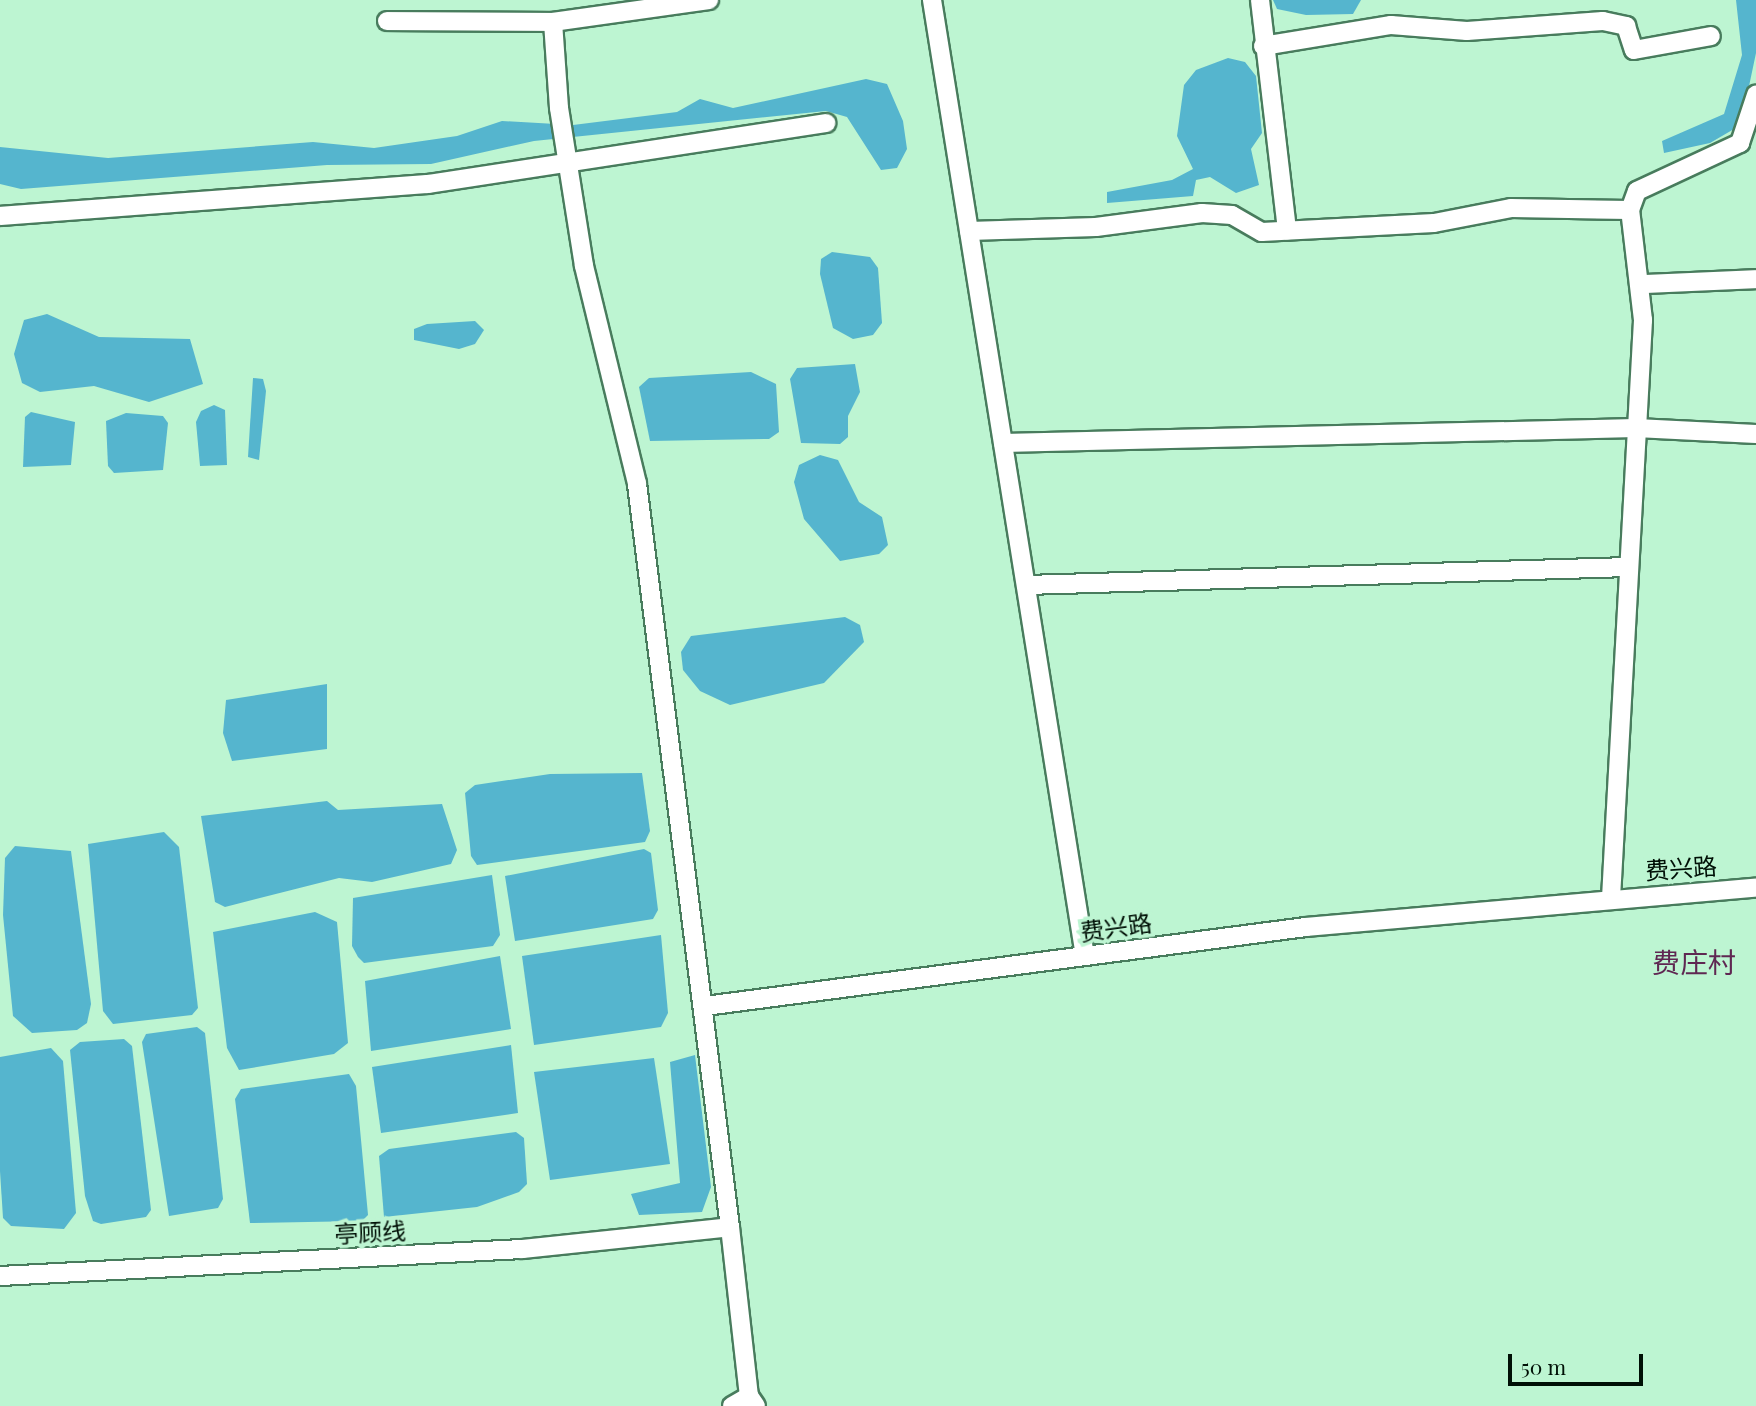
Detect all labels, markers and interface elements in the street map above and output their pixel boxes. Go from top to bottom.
street label: 费兴路 [1644,851,1718,885]
street label: 费兴路 [1078,908,1154,946]
district label: 费庄村 [1652,945,1736,979]
street label: 亭顾线 [333,1216,407,1248]
scale bar [1511,1340,1646,1384]
text: 50 m [1521,1352,1566,1380]

